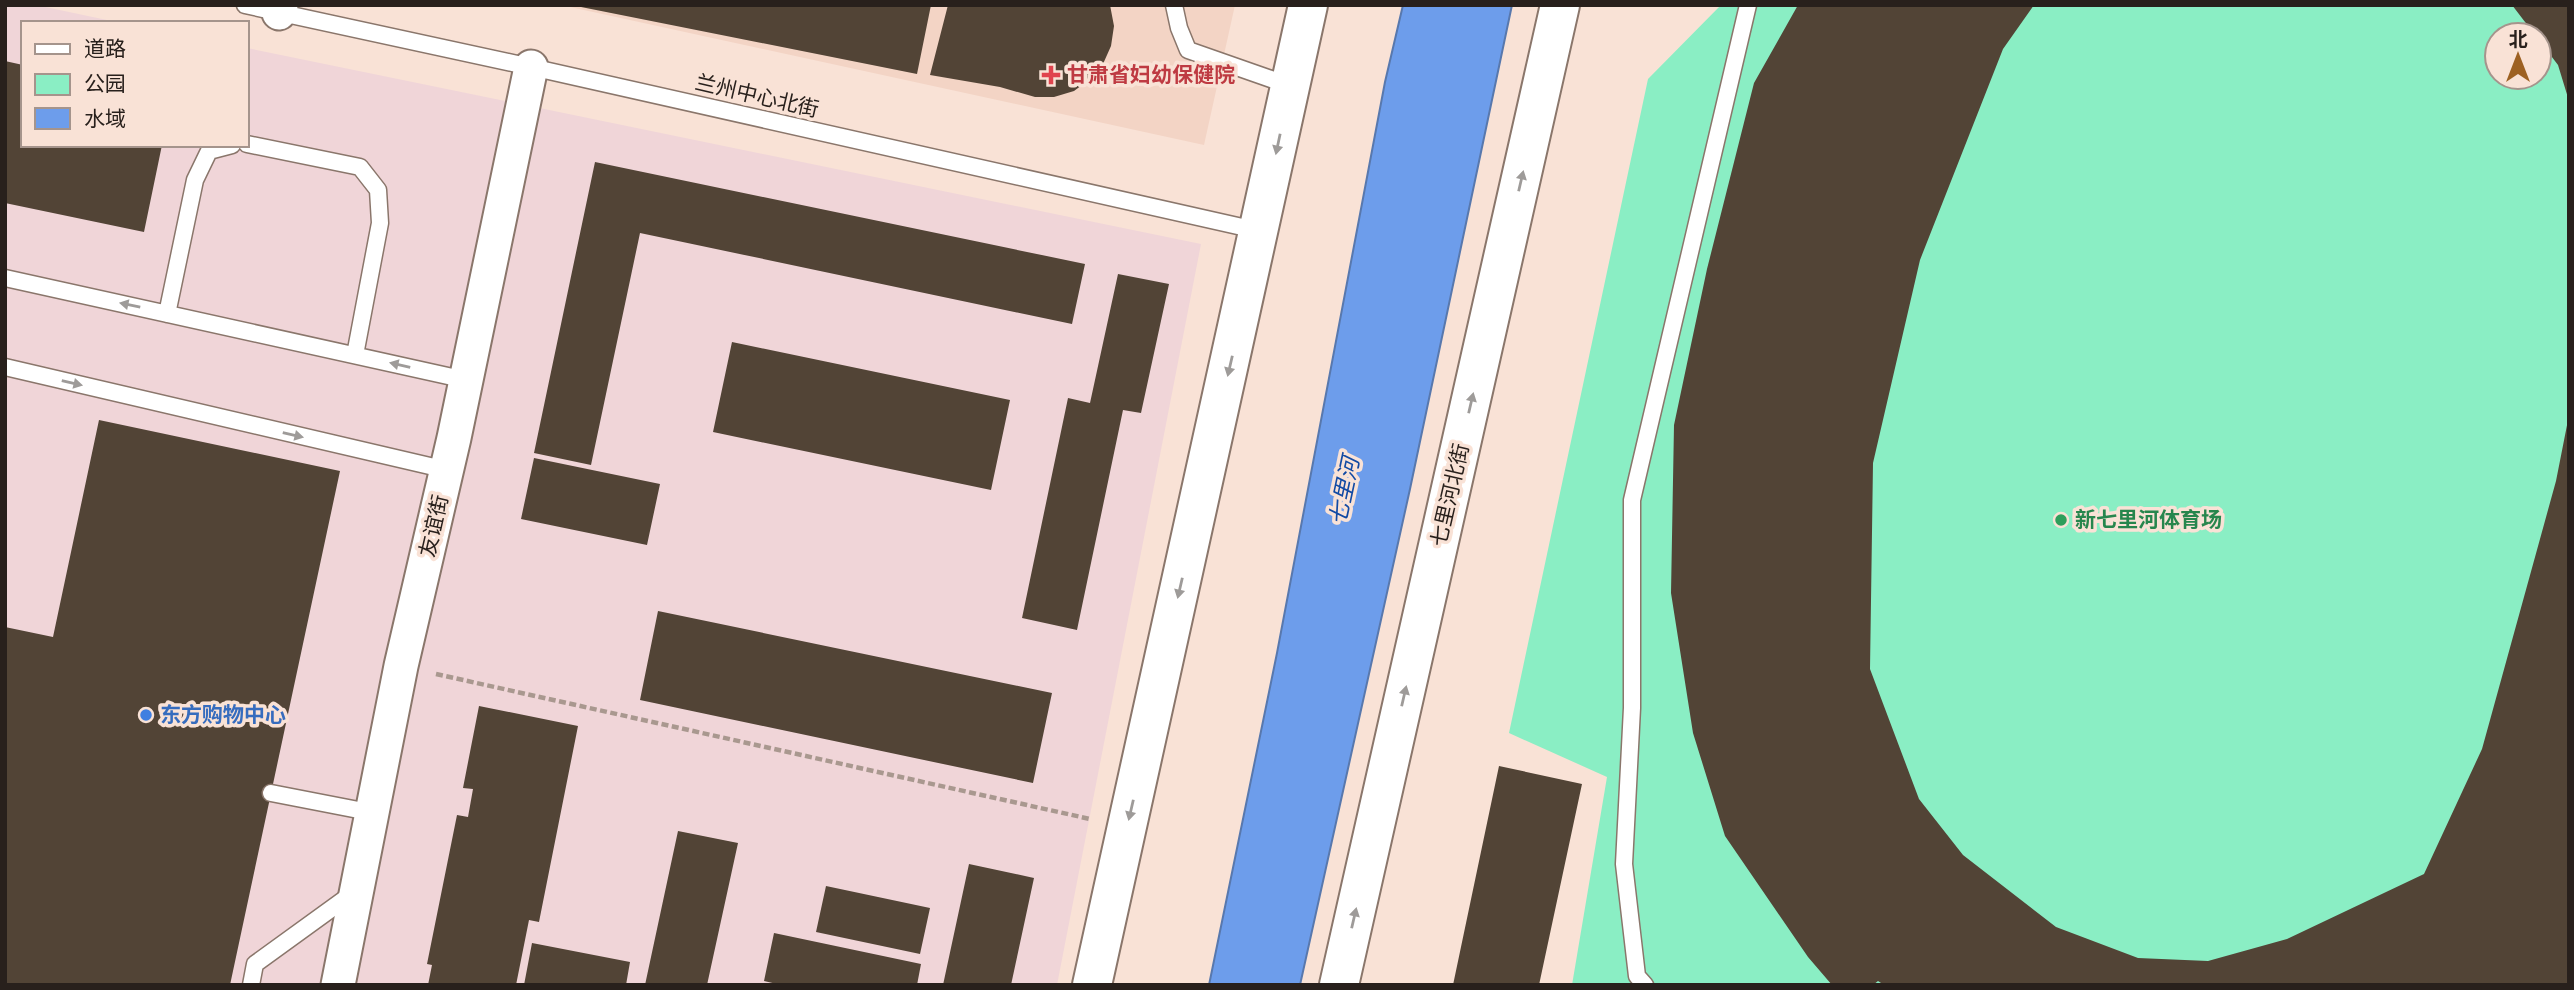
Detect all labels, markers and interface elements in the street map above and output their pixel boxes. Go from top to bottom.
legend [21,21,248,147]
north arrow [2483,21,2553,91]
text: 北 [2508,29,2528,52]
text: 道路 [84,37,126,62]
place label: 甘肃省妇幼保健院 [1067,63,1235,88]
marker: 甘肃省妇幼保健院 [1041,65,1061,85]
street label: 兰州中心北街 [693,70,821,123]
text: 公园 [84,72,126,97]
text: 水域 [84,107,126,132]
one-way arrow [1273,133,1284,155]
one-way arrow [1515,170,1526,192]
one-way arrow [119,300,141,311]
one-way arrow [1224,355,1235,377]
one-way arrow [389,359,411,370]
one-way arrow [61,378,83,389]
one-way arrow [1465,392,1476,414]
one-way arrow [282,429,304,440]
street label: 七里河北街 [1426,441,1474,549]
water label: 七里河 [1324,451,1367,528]
street label: 友谊街 [415,493,454,560]
place label: 新七里河体育场 [2075,508,2222,533]
marker: 新七里河体育场 [2053,512,2069,528]
one-way arrow [1175,577,1186,599]
one-way arrow [1399,685,1410,707]
place label: 东方购物中心 [160,703,286,728]
marker: 东方购物中心 [138,707,154,723]
one-way arrow [1125,799,1136,821]
one-way arrow [1349,907,1360,929]

